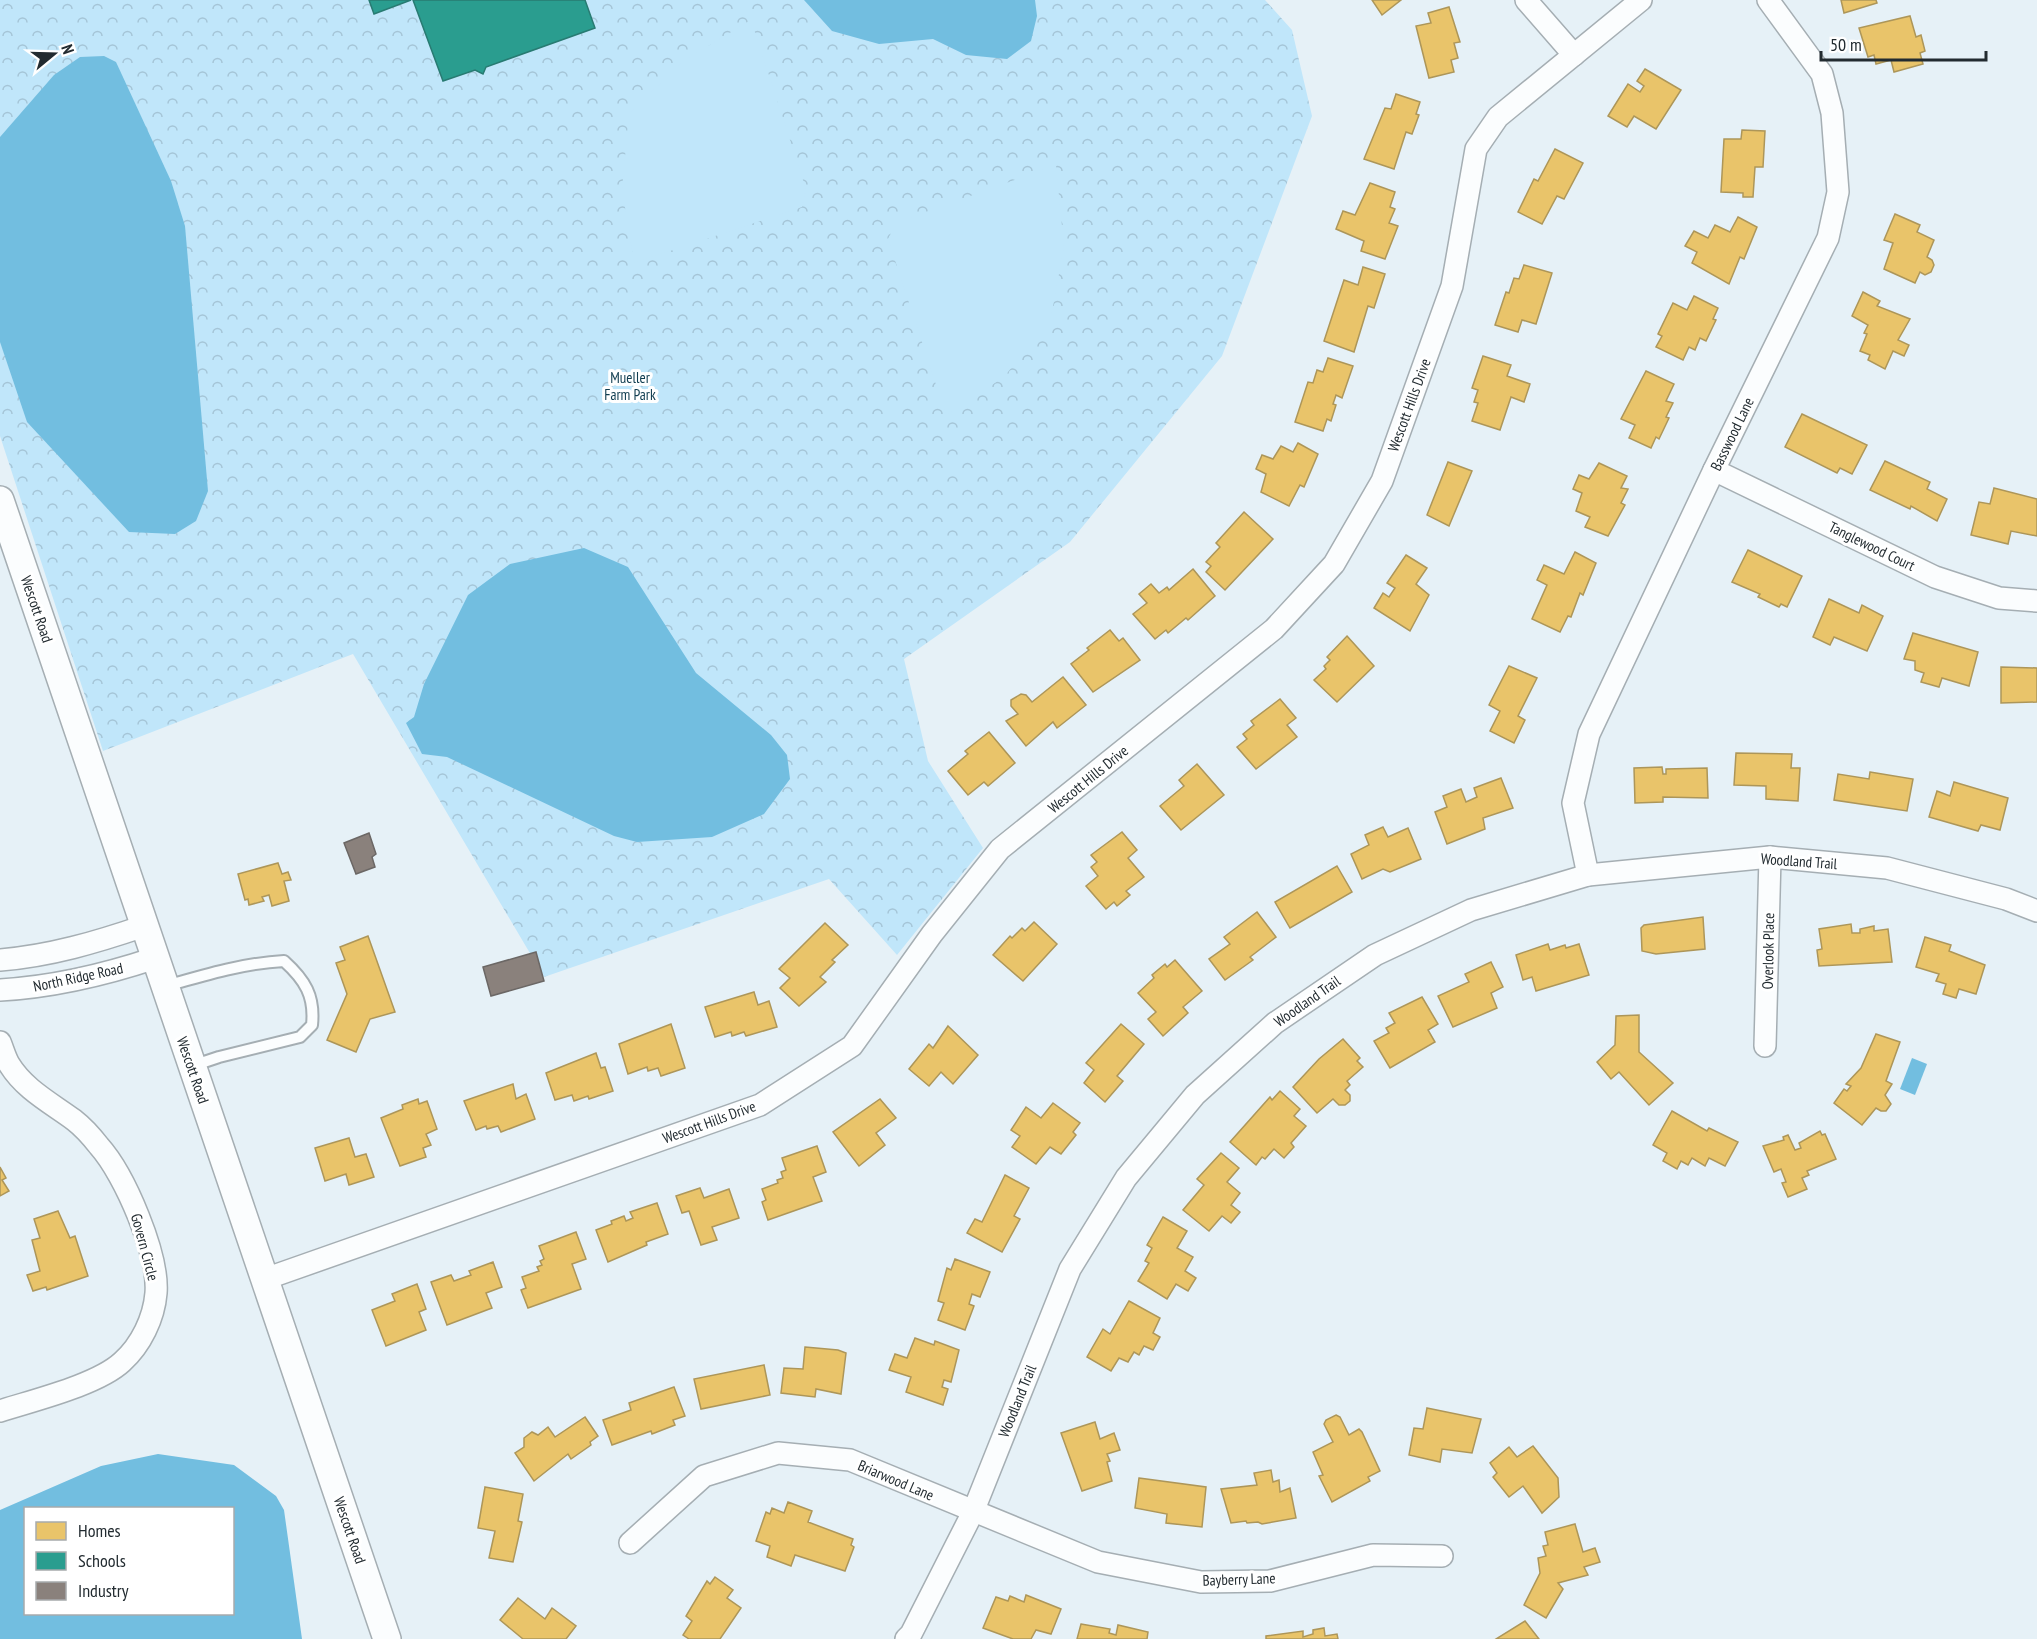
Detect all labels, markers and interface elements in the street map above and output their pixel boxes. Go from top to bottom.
north arrow [24,24,84,84]
scale bar [1821,24,1986,62]
text: 50 m [1830,33,1862,56]
text: N [57,42,79,56]
street label: Wescott Hills Drive [1383,356,1435,454]
park label: Mueller Farm Park [604,368,656,404]
street label: Basswood Lane [1706,394,1758,474]
street label: Tanglewood Court [1826,517,1918,575]
street label: Wescott Road [17,573,57,645]
street label: Wescott Hills Drive [1044,741,1132,817]
street label: Woodland Trail [1760,849,1838,873]
street label: Overlook Place [1758,912,1778,990]
street label: North Ridge Road [31,958,125,996]
street label: Woodland Trail [1270,971,1344,1031]
street label: Wescott Road [173,1034,213,1106]
street label: Wescott Hills Drive [660,1096,758,1148]
street label: Govern Circle [127,1211,163,1283]
street label: Woodland Trail [994,1361,1040,1440]
street label: Briarwood Lane [855,1455,937,1505]
street label: Wescott Road [330,1494,370,1566]
legend [24,1507,234,1615]
text: Homes [78,1519,121,1542]
text: Schools [78,1549,126,1572]
street label: Bayberry Lane [1202,1568,1276,1590]
text: Industry [78,1579,129,1602]

